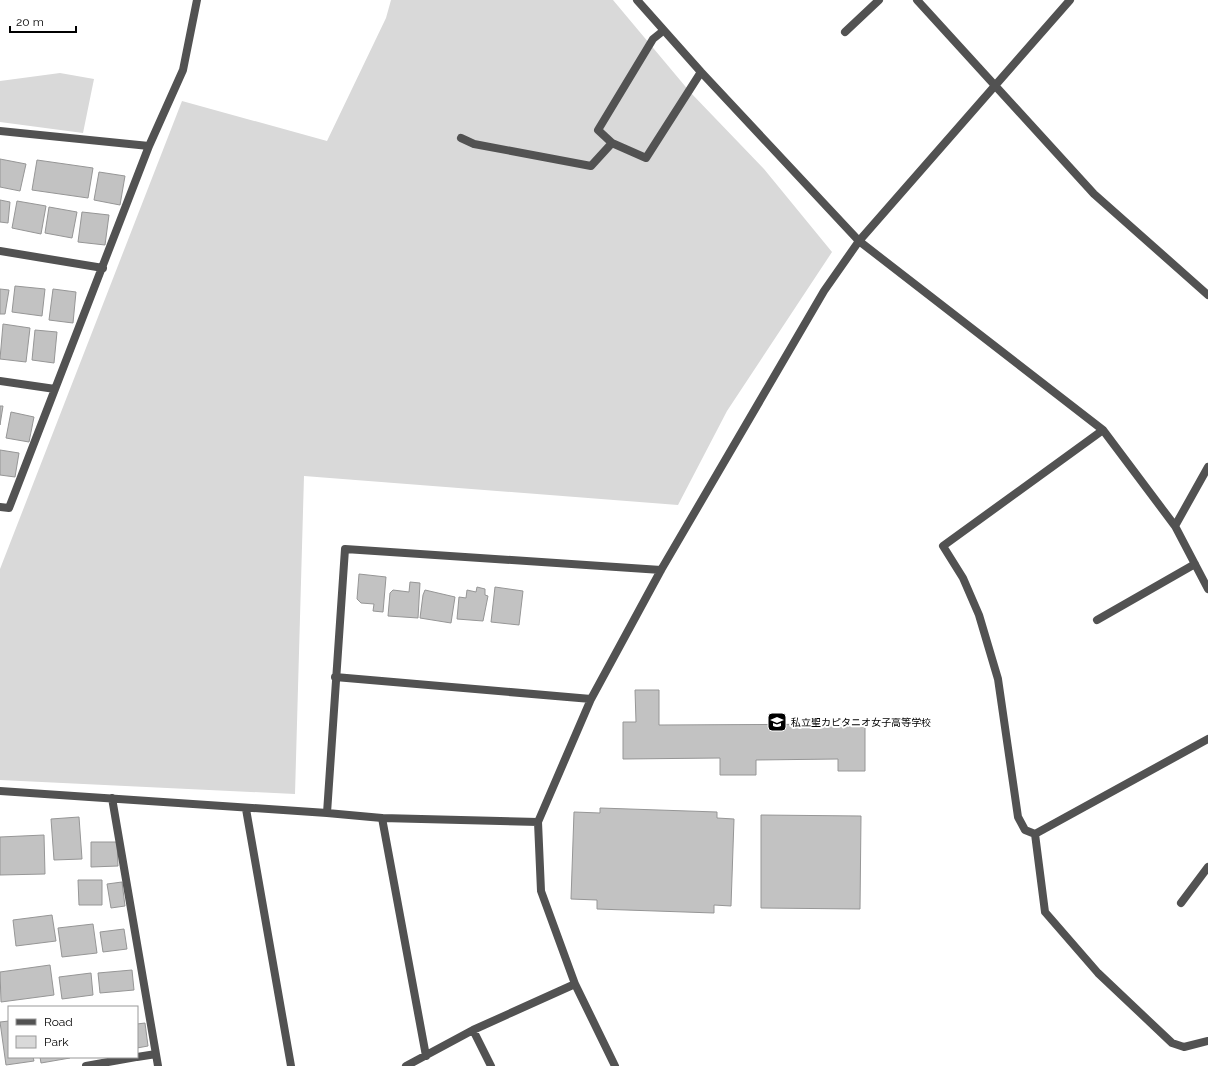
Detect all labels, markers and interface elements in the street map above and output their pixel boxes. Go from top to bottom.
scale bar [10,8,76,34]
text: 20 m [16,15,44,29]
school or university icon: 私立聖カピタニオ女子高等学校 [766,711,788,733]
place label: 私立聖カピタニオ女子高等学校 [791,717,931,728]
legend [8,1006,138,1058]
text: Road [44,1015,73,1029]
text: Park [44,1035,69,1049]

